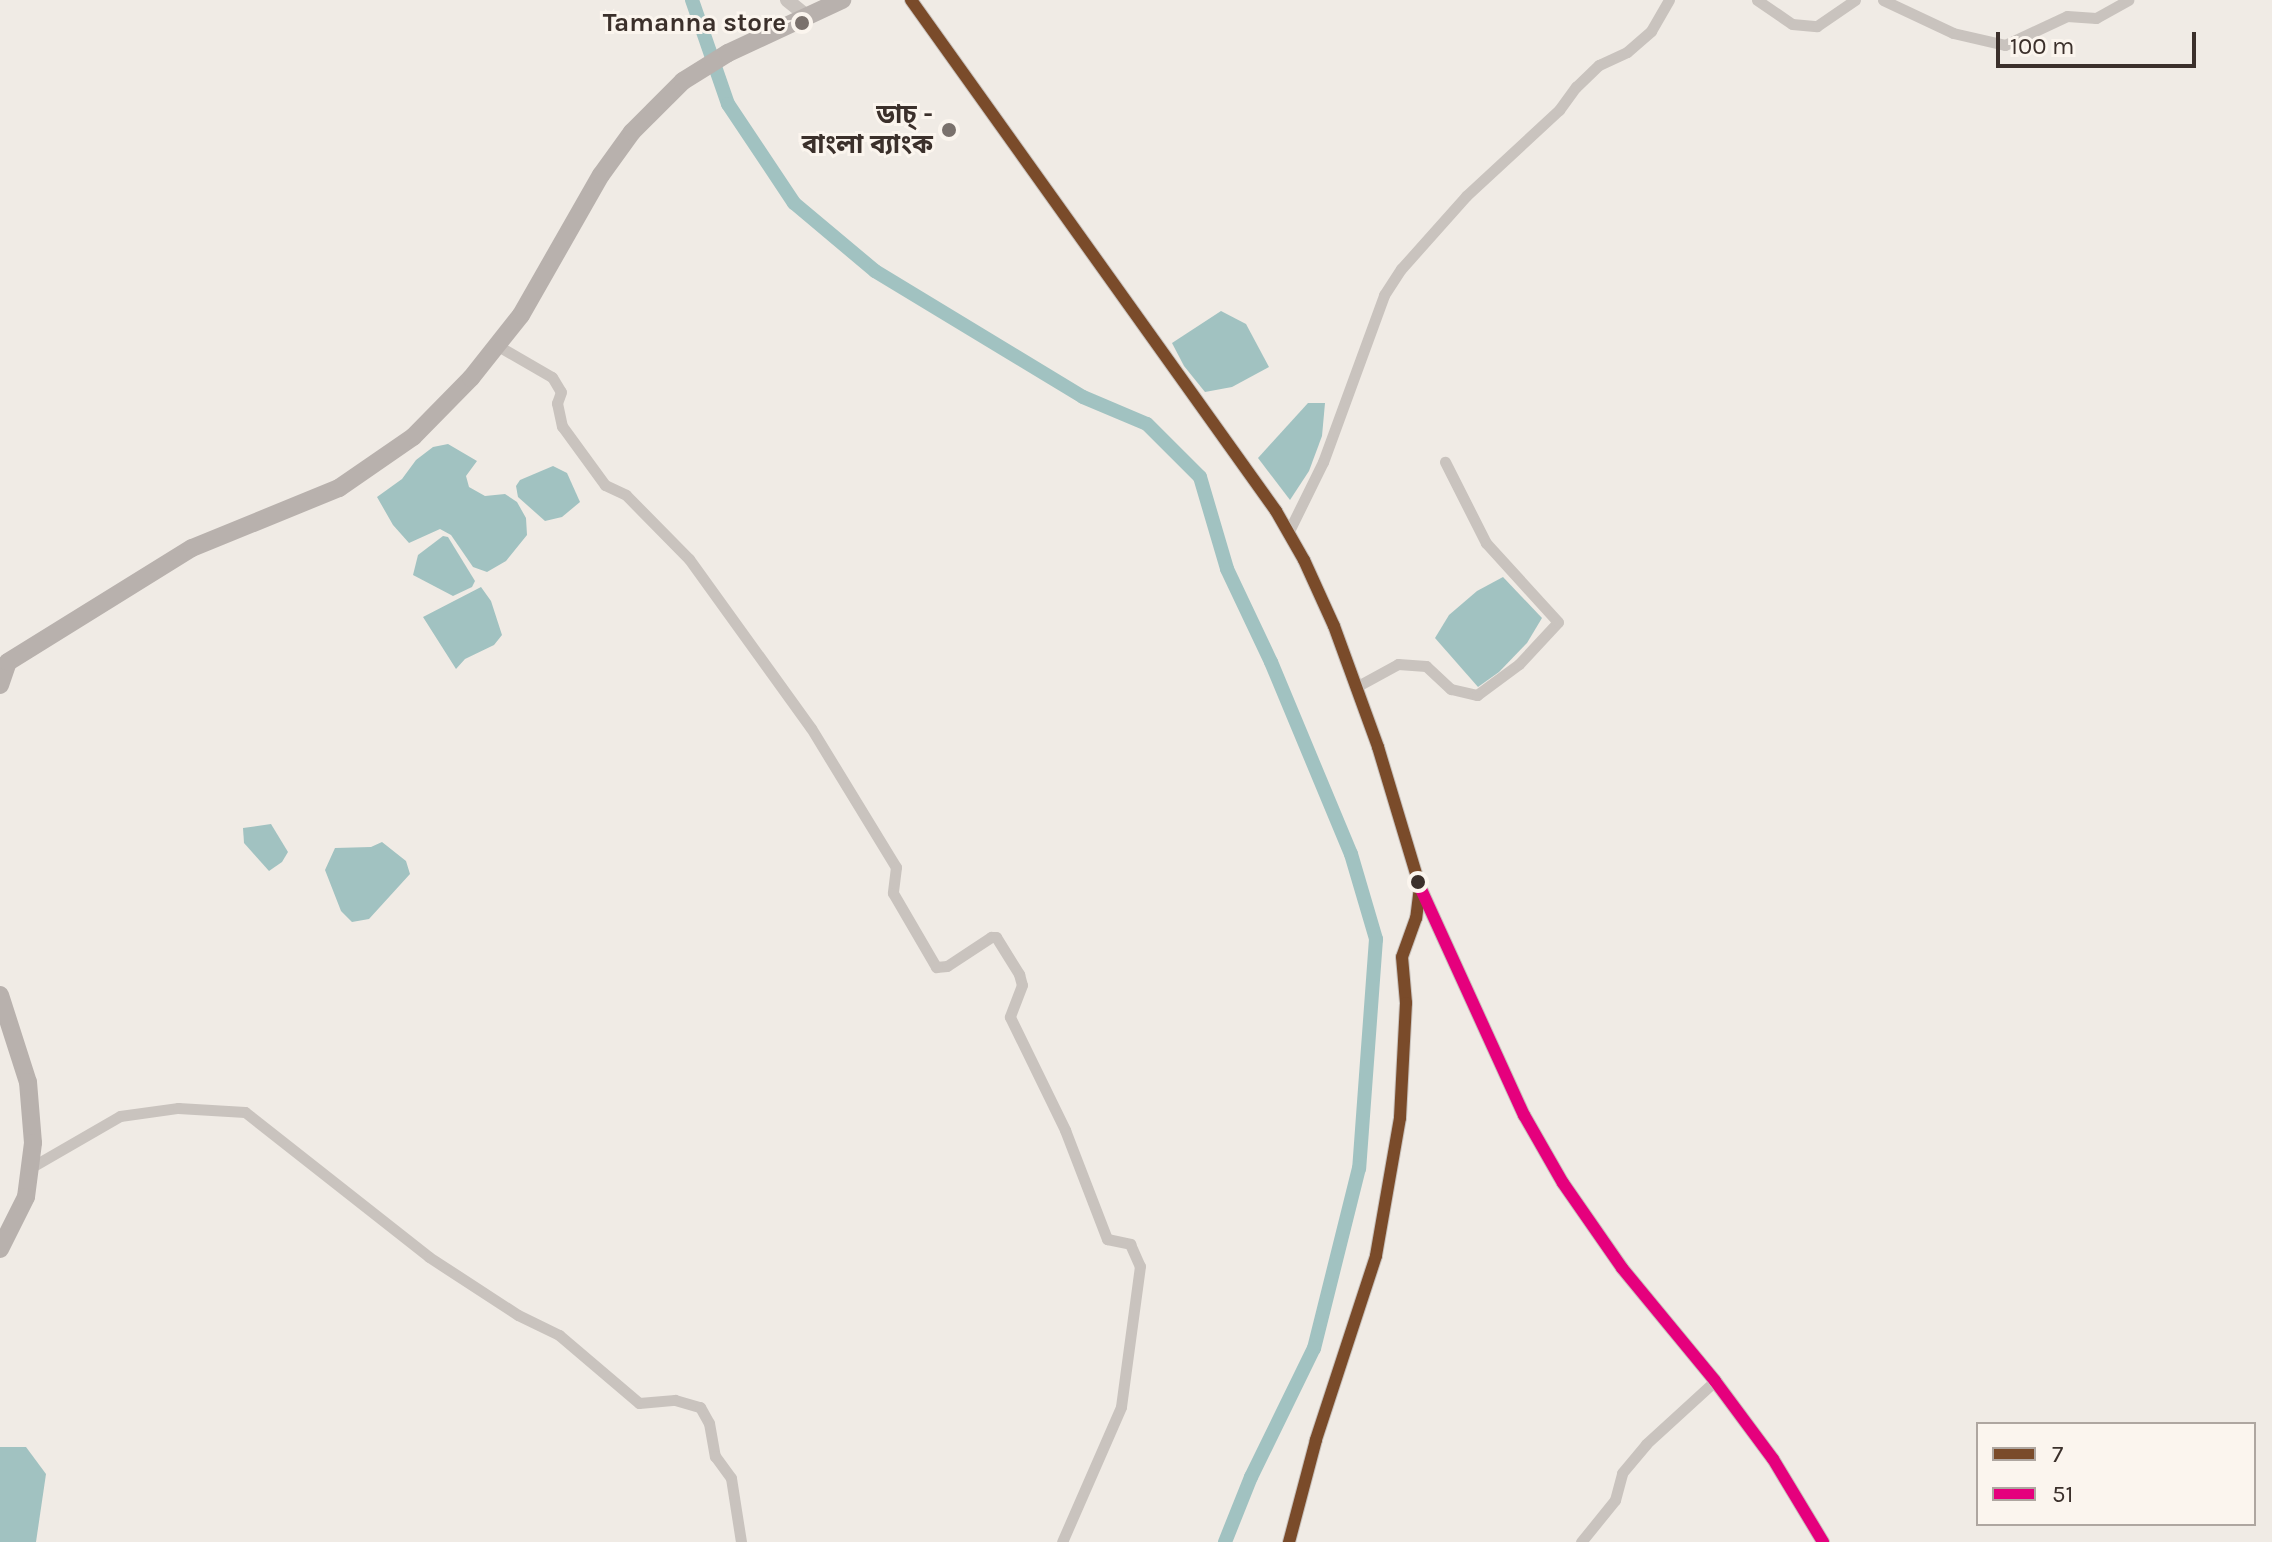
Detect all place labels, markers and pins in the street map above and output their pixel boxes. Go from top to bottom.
place label: Tamanna store [603,7,786,39]
marker: Tamanna store [793,14,811,32]
place label: ডাচ্ - বাংলা ব্যাংক [802,99,933,160]
marker: ডাচ্ - বাংলা ব্যাংক [940,121,958,139]
unlabelled marker [1410,874,1426,890]

